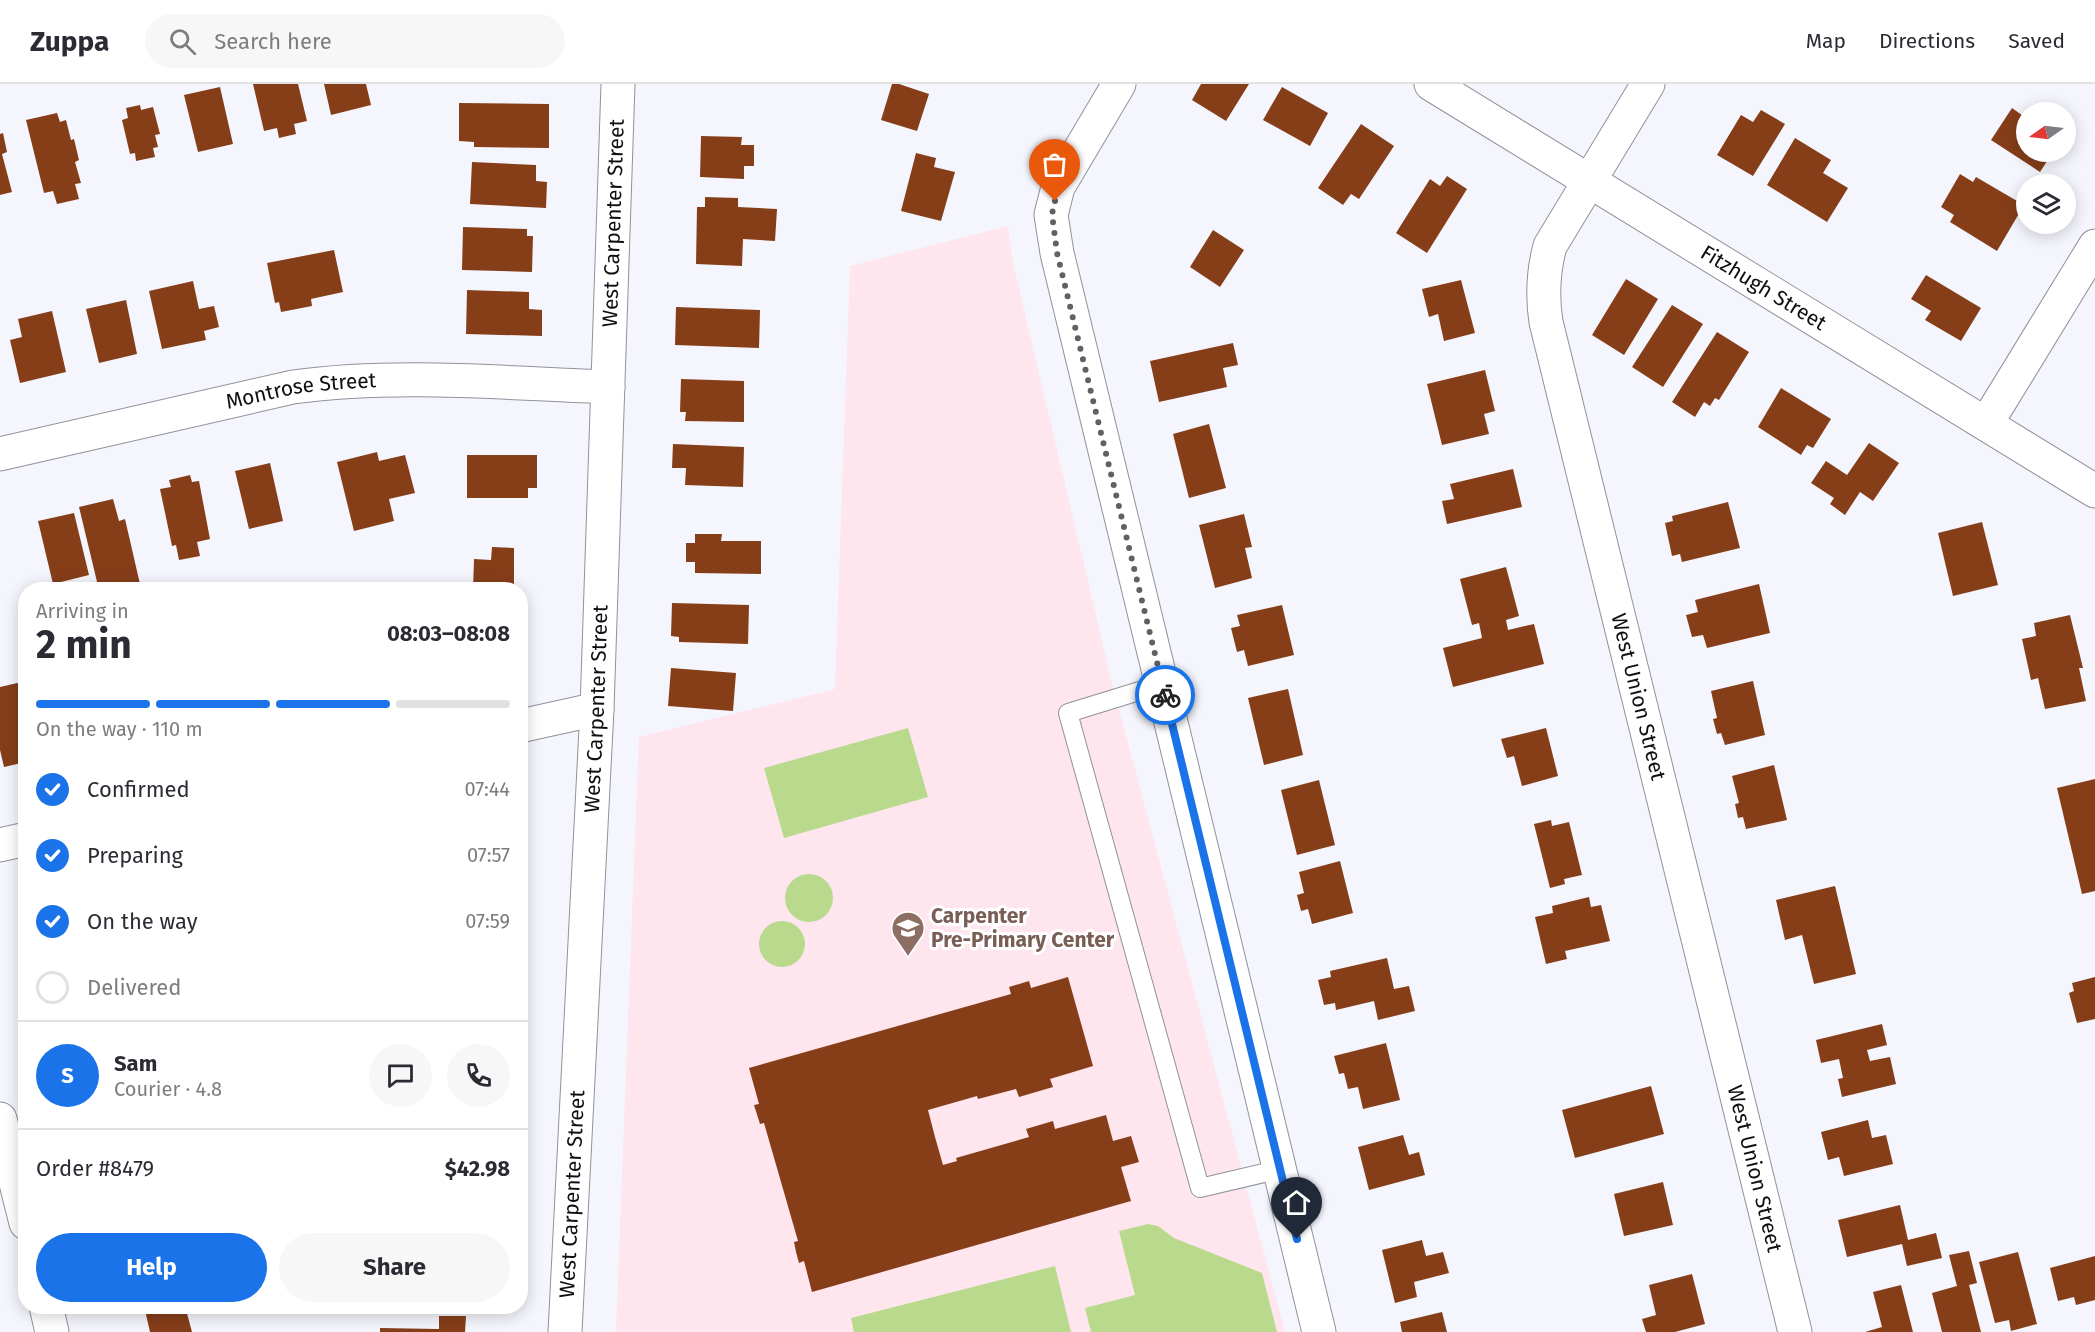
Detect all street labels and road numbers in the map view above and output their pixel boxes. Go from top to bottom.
street label: West Carpenter Street [597,118,630,328]
street label: Fitzhugh Street [1696,239,1831,336]
street label: Montrose Street [223,367,377,415]
street label: West Carpenter Street [579,604,614,814]
street label: West Union Street [1605,611,1672,783]
street label: West Union Street [1722,1083,1788,1255]
street label: West Carpenter Street [554,1089,590,1299]

